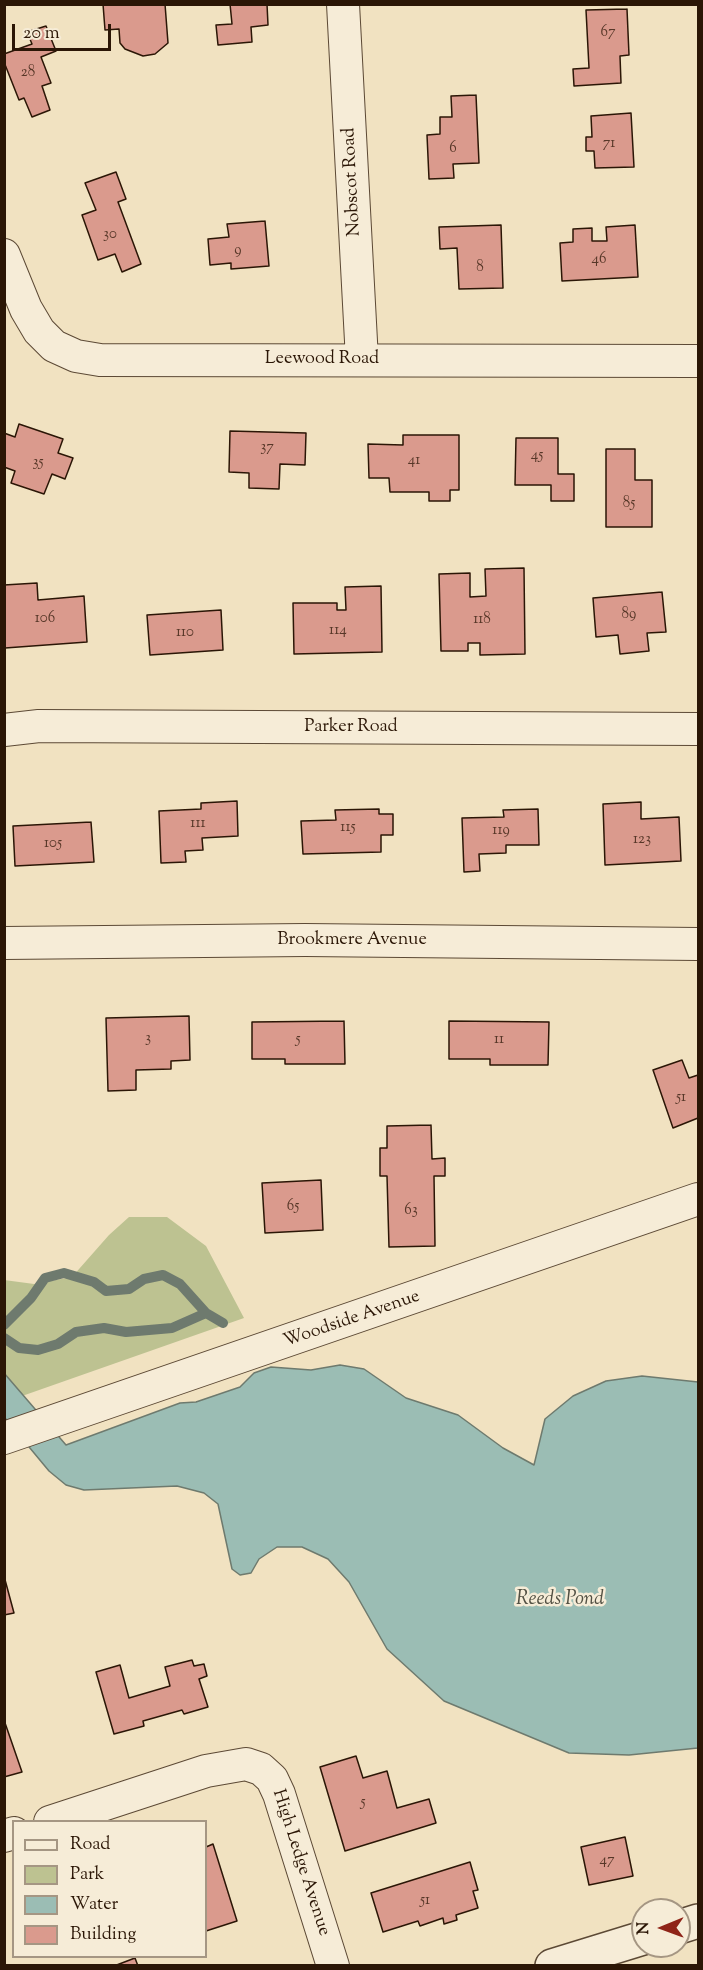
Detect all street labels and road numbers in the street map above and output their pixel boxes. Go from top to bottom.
street label: Nobscot Road [339,127,367,237]
street label: Leewood Road [265,349,379,371]
street label: Parker Road [304,717,398,739]
street label: Brookmere Avenue [277,930,427,952]
street label: Woodside Avenue [281,1287,423,1353]
street label: High Ledge Avenue [266,1787,334,1939]

